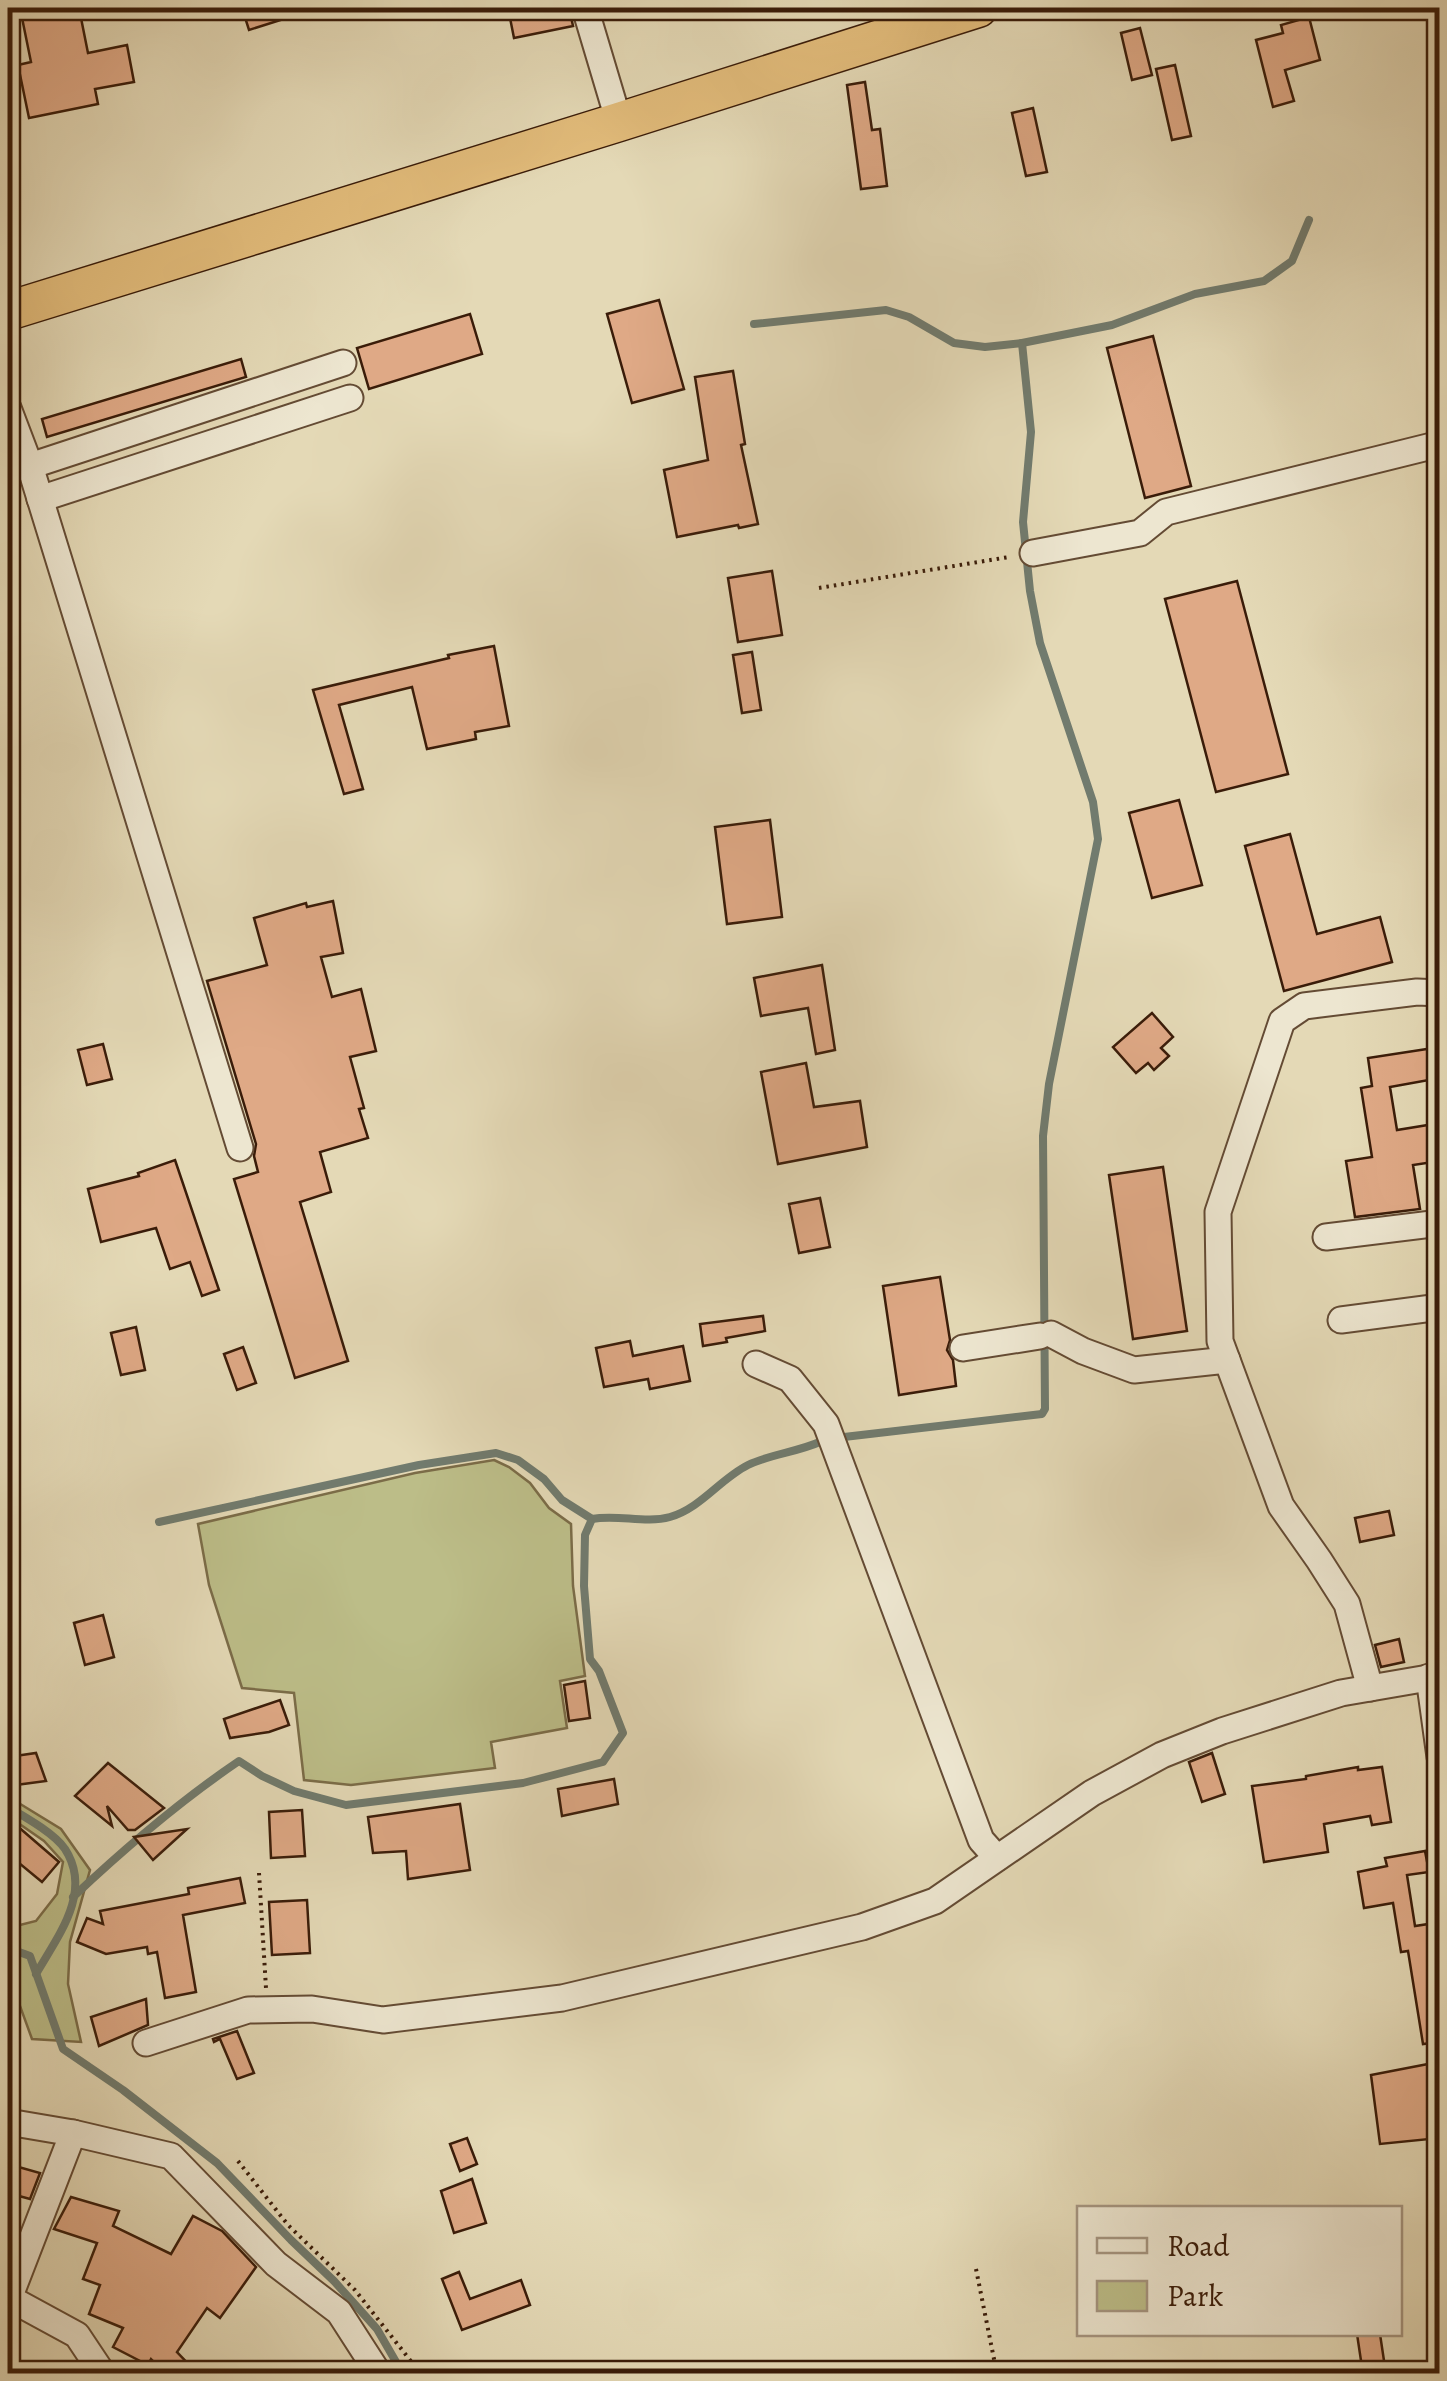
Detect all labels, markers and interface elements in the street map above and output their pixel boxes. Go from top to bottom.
legend [1077,2206,1402,2336]
text: Road [1167,2226,1230,2266]
text: Park [1167,2276,1223,2316]

